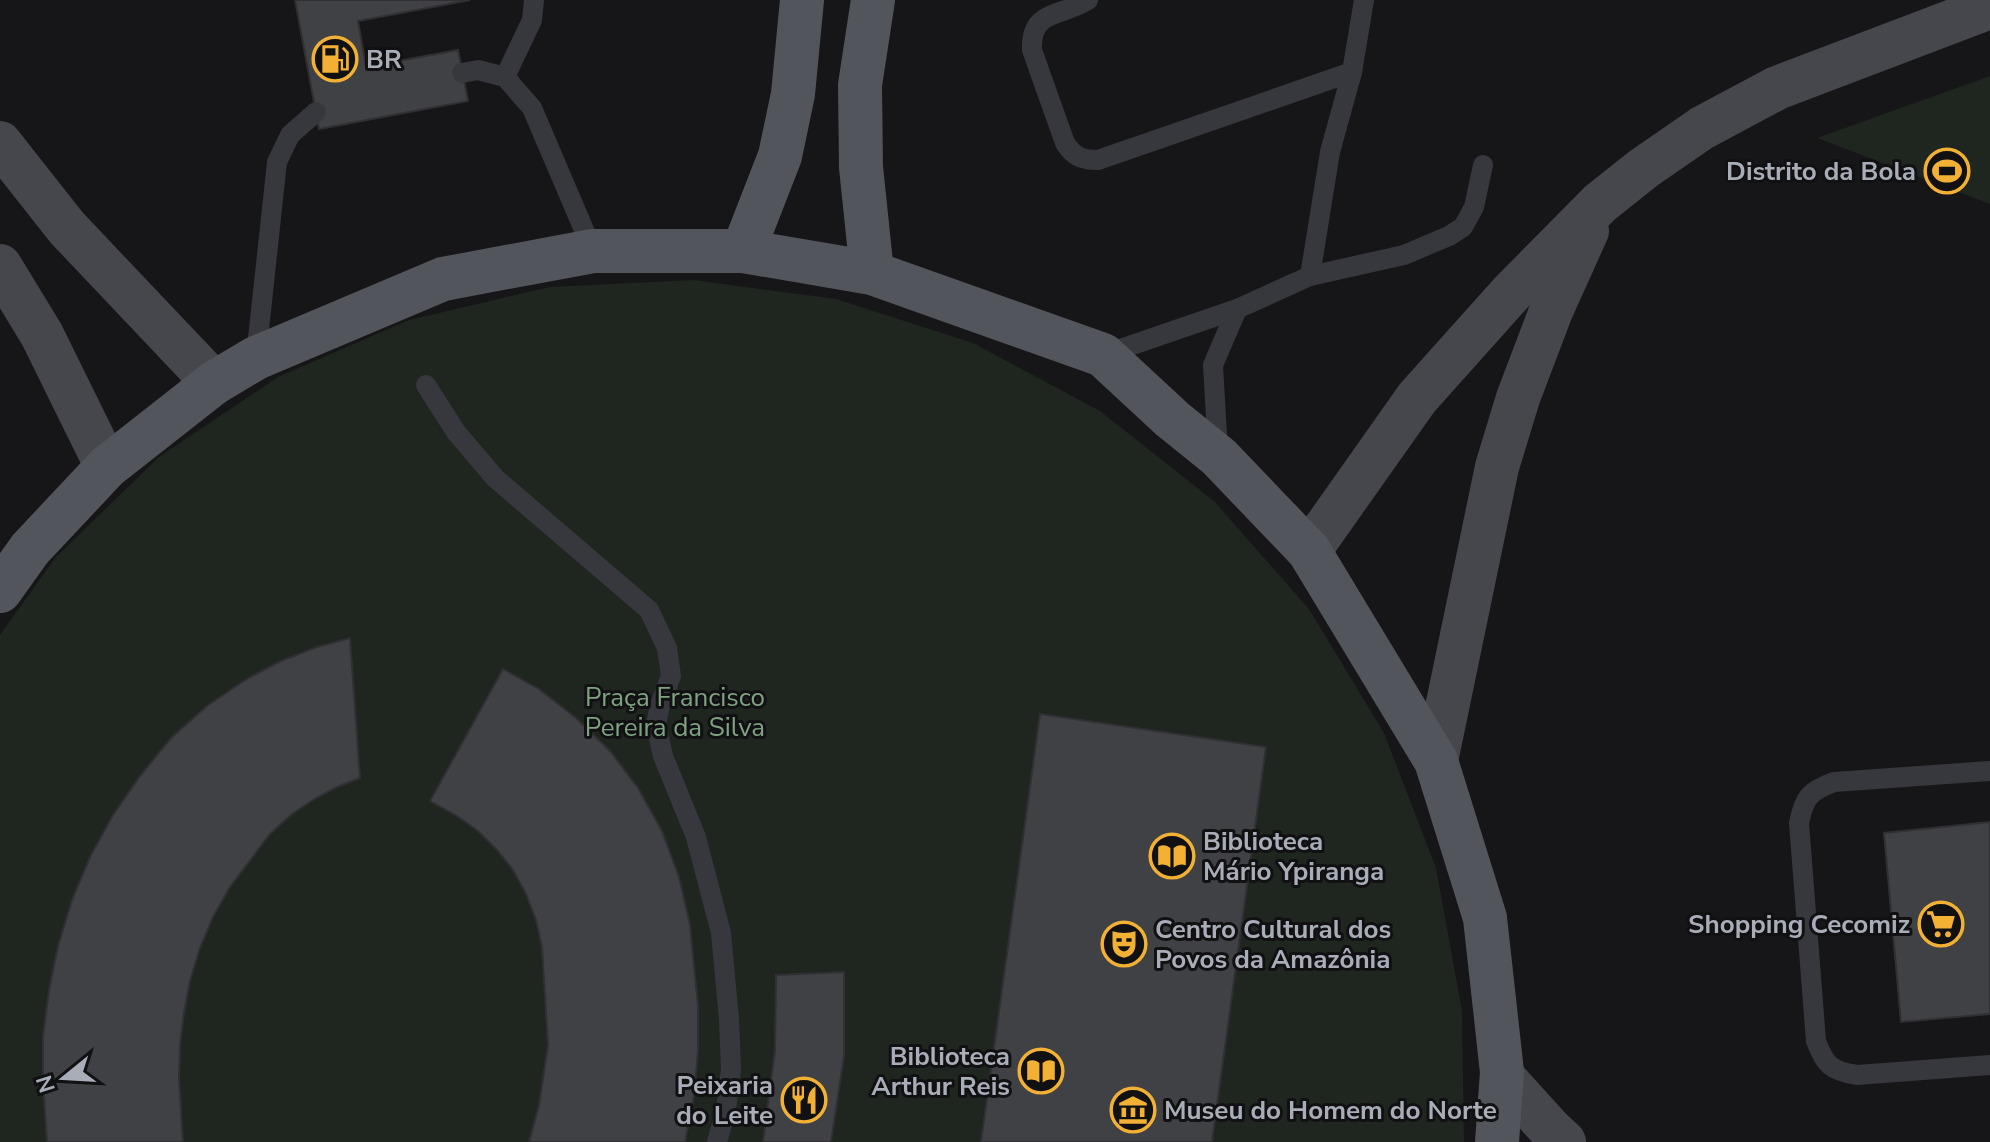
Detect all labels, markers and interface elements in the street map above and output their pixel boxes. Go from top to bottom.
fuel station icon: BR [311,35,359,83]
place label: BR [366,42,402,77]
sports icon: Distrito da Bola [1923,147,1971,195]
place label: Distrito da Bola [1726,154,1916,189]
park label: Praça Francisco Pereira da Silva [585,680,765,745]
place label: Biblioteca Mário Ypiranga [1203,824,1384,889]
library icon: Biblioteca Mário Ypiranga [1148,832,1196,880]
supermarket icon: Shopping Cecomiz [1917,900,1965,948]
place label: Shopping Cecomiz [1688,907,1910,942]
place label: Centro Cultural dos Povos da Amazônia [1155,912,1391,977]
theatre icon: Centro Cultural dos Povos da Amazônia [1100,920,1148,968]
north arrow [24,1038,104,1118]
place label: Biblioteca Arthur Reis [871,1039,1010,1104]
library icon: Biblioteca Arthur Reis [1017,1047,1065,1095]
place label: Peixaria do Leite [676,1068,773,1133]
text: N [29,1071,63,1096]
restaurant icon: Peixaria do Leite [780,1076,828,1124]
museum icon: Museu do Homem do Norte [1109,1086,1157,1134]
place label: Museu do Homem do Norte [1164,1093,1497,1128]

